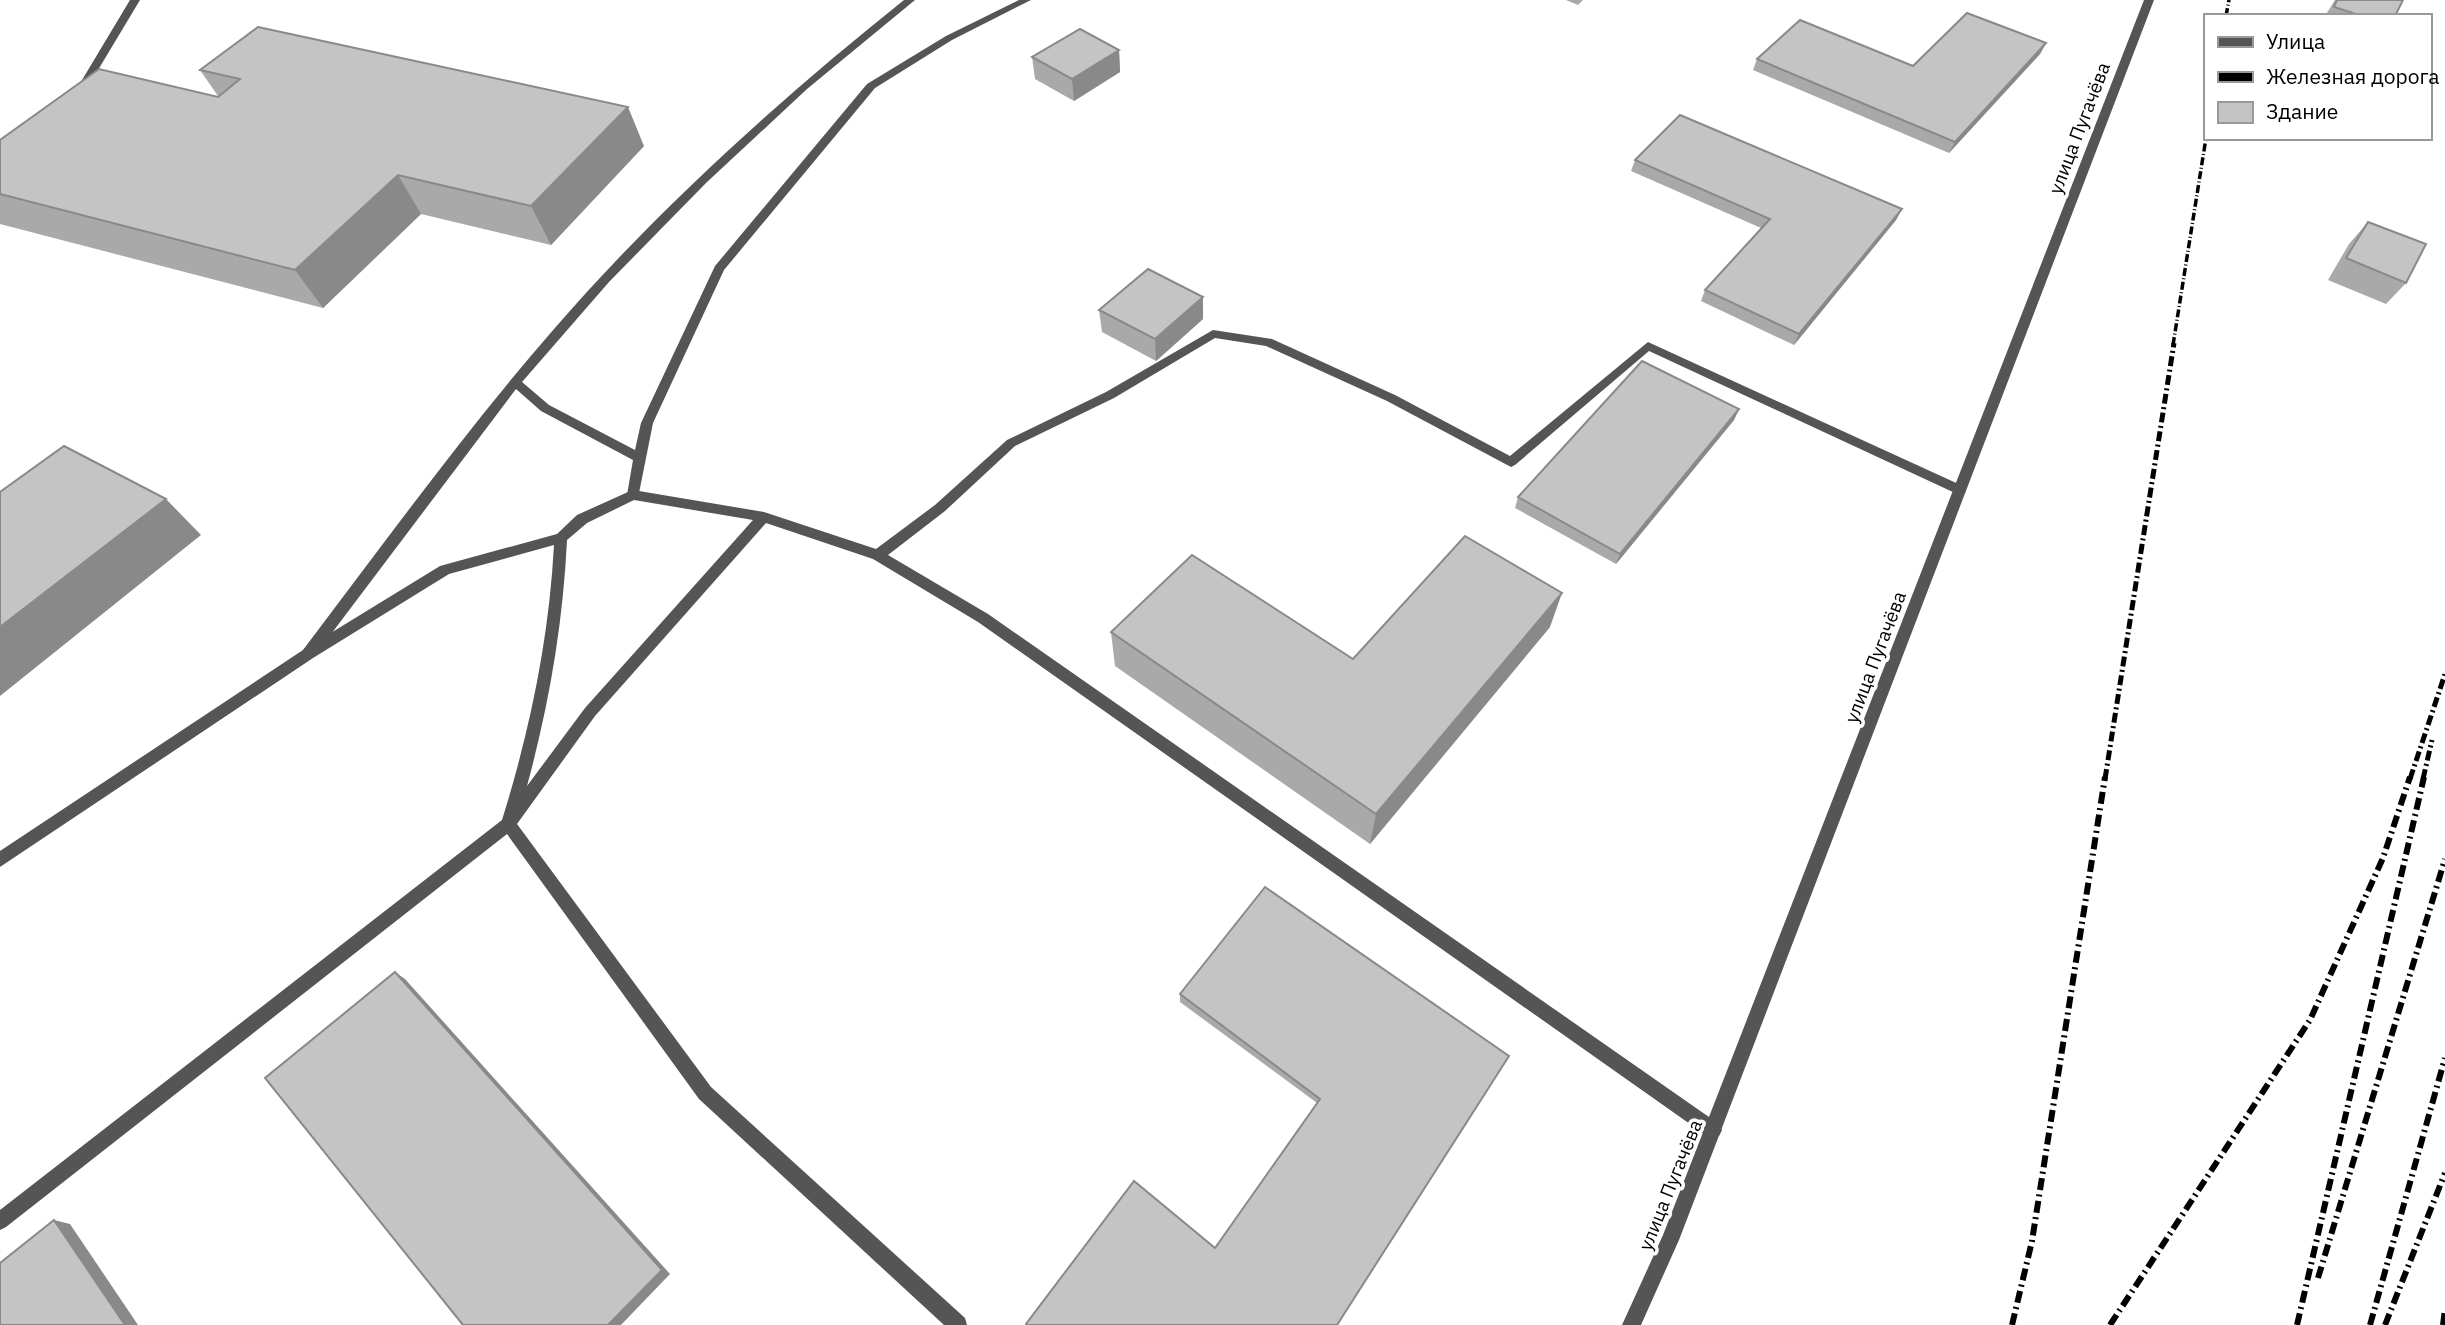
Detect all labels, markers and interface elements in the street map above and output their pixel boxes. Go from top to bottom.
legend [2204,14,2431,140]
text: Улица [2266,27,2325,55]
street label: улица Пугачёва [2043,59,2115,197]
text: Железная дорога [2266,62,2439,90]
text: Здание [2266,97,2338,125]
street label: улица Пугачёва [1839,588,1911,726]
street label: улица Пугачёва [1633,1116,1707,1254]

